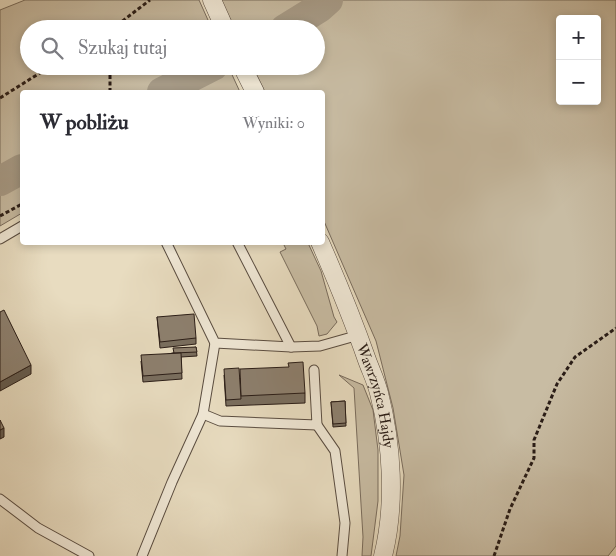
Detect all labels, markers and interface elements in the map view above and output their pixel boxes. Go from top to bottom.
map controls [556,15,601,105]
button: + [556,15,601,60]
search box [20,20,325,75]
icon: search [38,34,66,62]
text: Szukaj tutaj [78,36,167,60]
button: − [556,60,601,105]
text: W pobliżu [40,109,129,136]
text: Wyniki: 0 [242,113,305,133]
street label: Wawrzyńca Hajdy [352,340,398,449]

